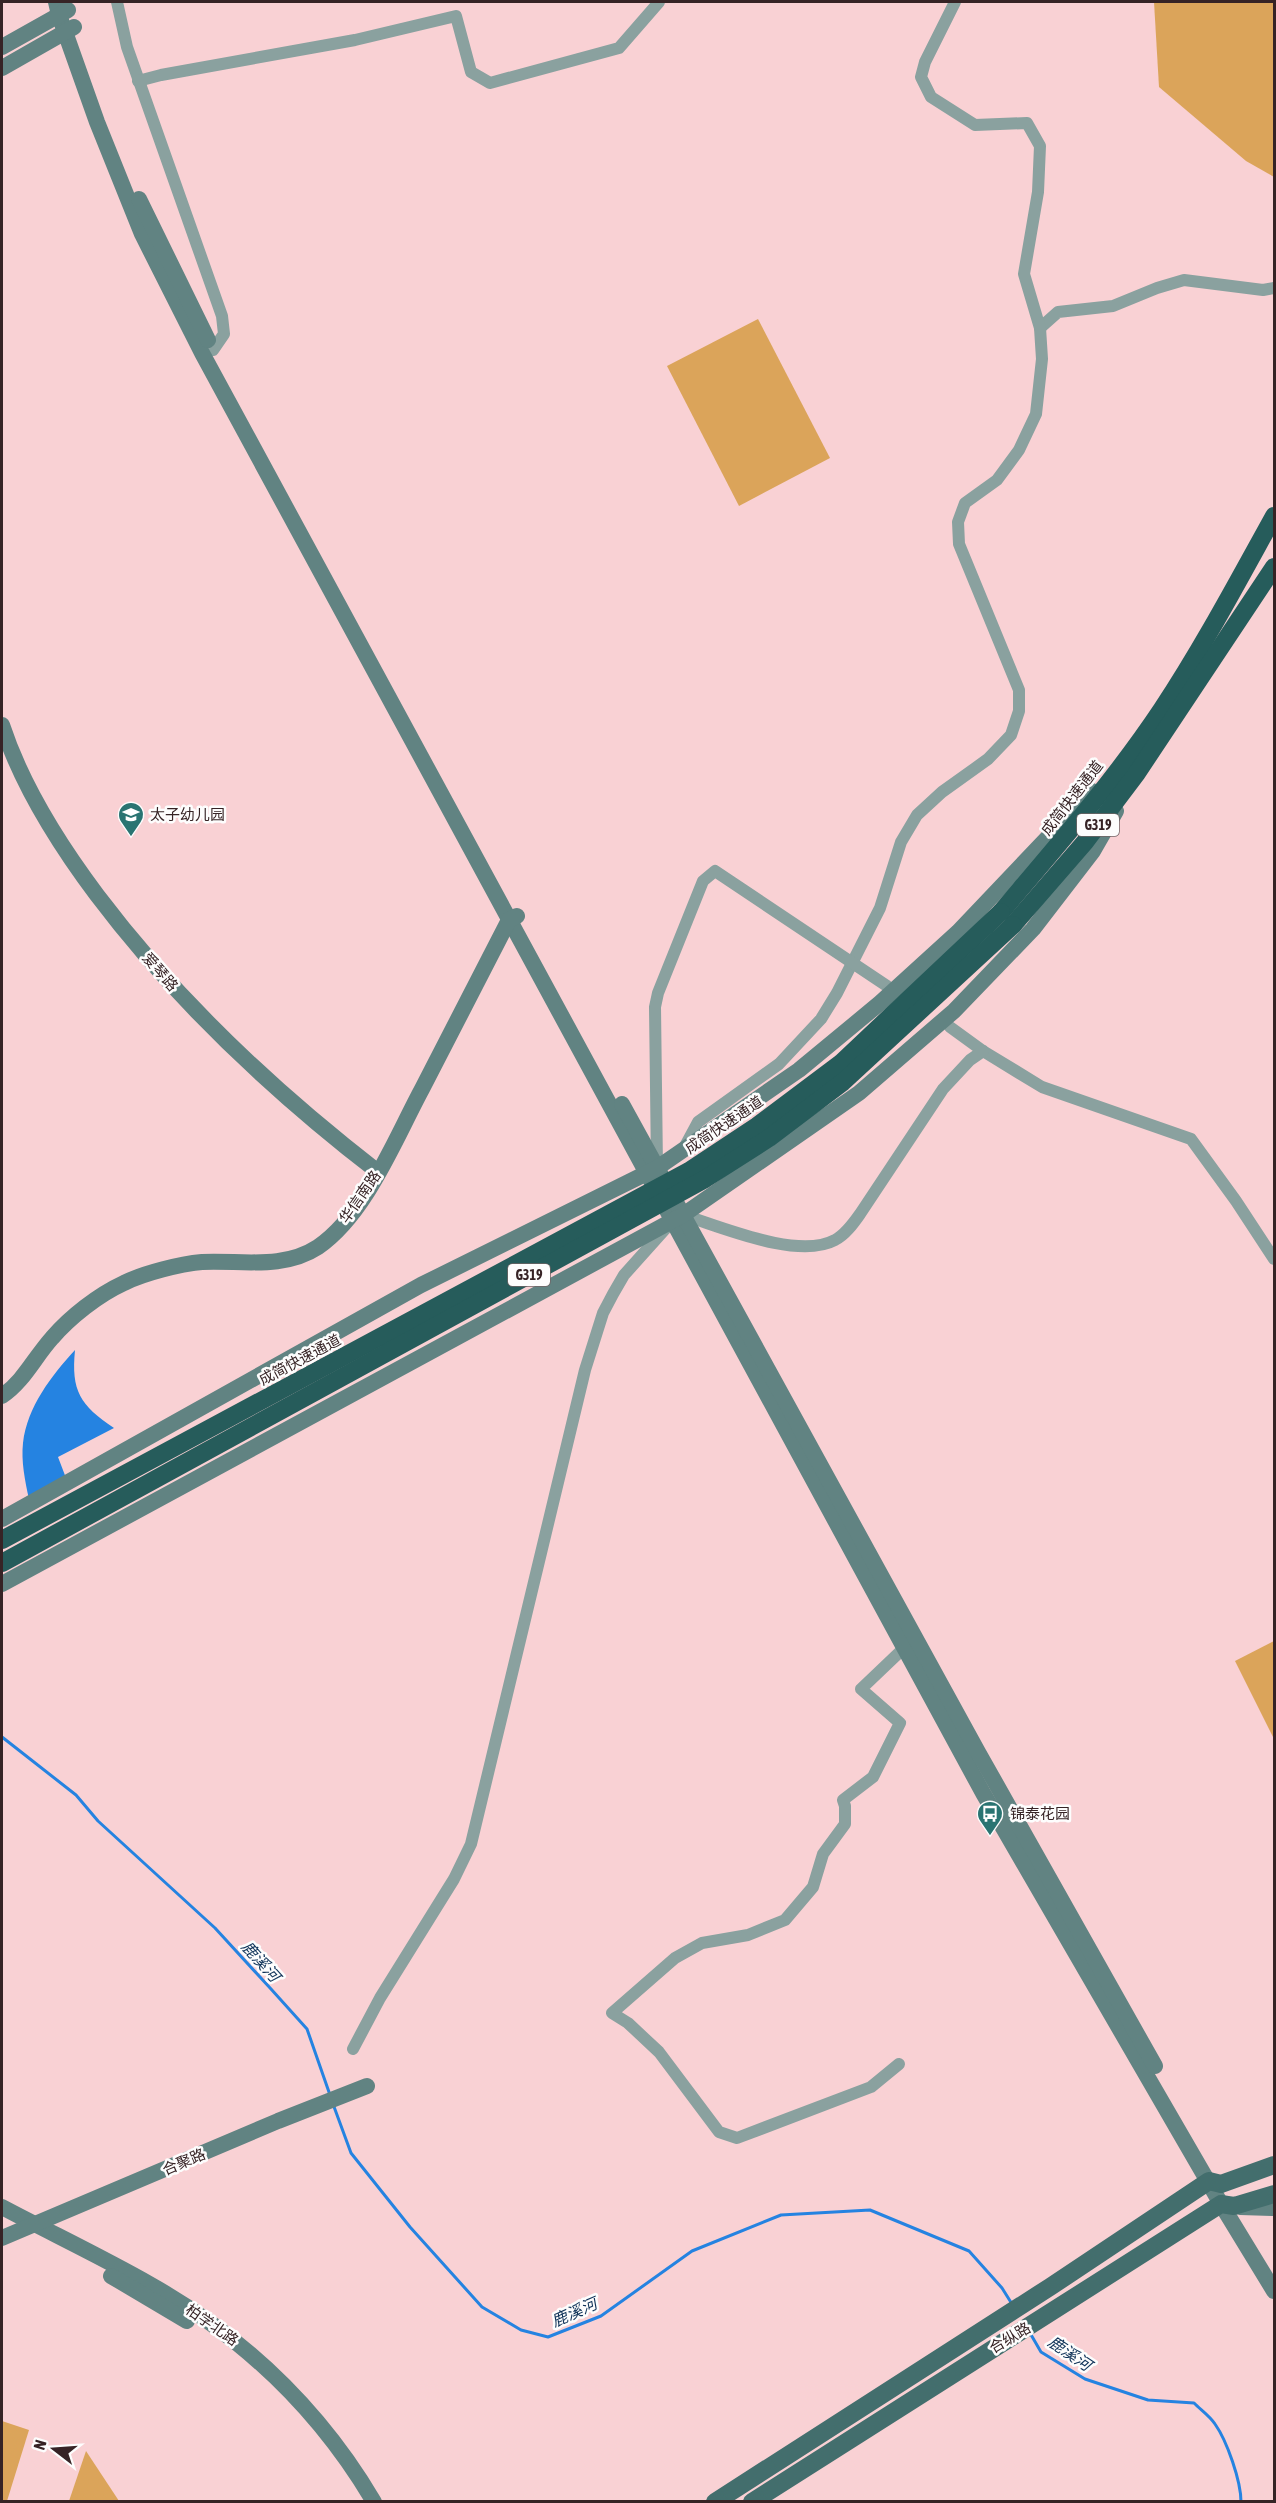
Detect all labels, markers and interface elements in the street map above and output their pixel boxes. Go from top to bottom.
street label: 成简快速通道 [1037,757,1106,838]
school or university icon: 太子幼儿园 [116,800,146,838]
place label: 太子幼儿园 [150,806,225,823]
road number: G319 [1077,814,1119,836]
street label: 爱琴路 [139,949,182,994]
street label: 成简快速通道 [682,1092,766,1157]
street label: 华信南路 [335,1167,384,1226]
road number: G319 [508,1264,550,1286]
street label: 成简快速通道 [256,1331,343,1388]
bus stop icon: 锦泰花园 [975,1799,1005,1837]
place label: 锦泰花园 [1010,1805,1070,1822]
water label: 鹿溪河 [238,1937,286,1987]
street label: 合聚路 [160,2145,208,2178]
water label: 鹿溪河 [548,2293,602,2330]
street label: 柏学北路 [183,2300,242,2349]
street label: 合纵路 [986,2319,1033,2356]
water label: 鹿溪河 [1045,2332,1097,2376]
north arrow [24,2419,84,2479]
text: N [30,2437,50,2452]

